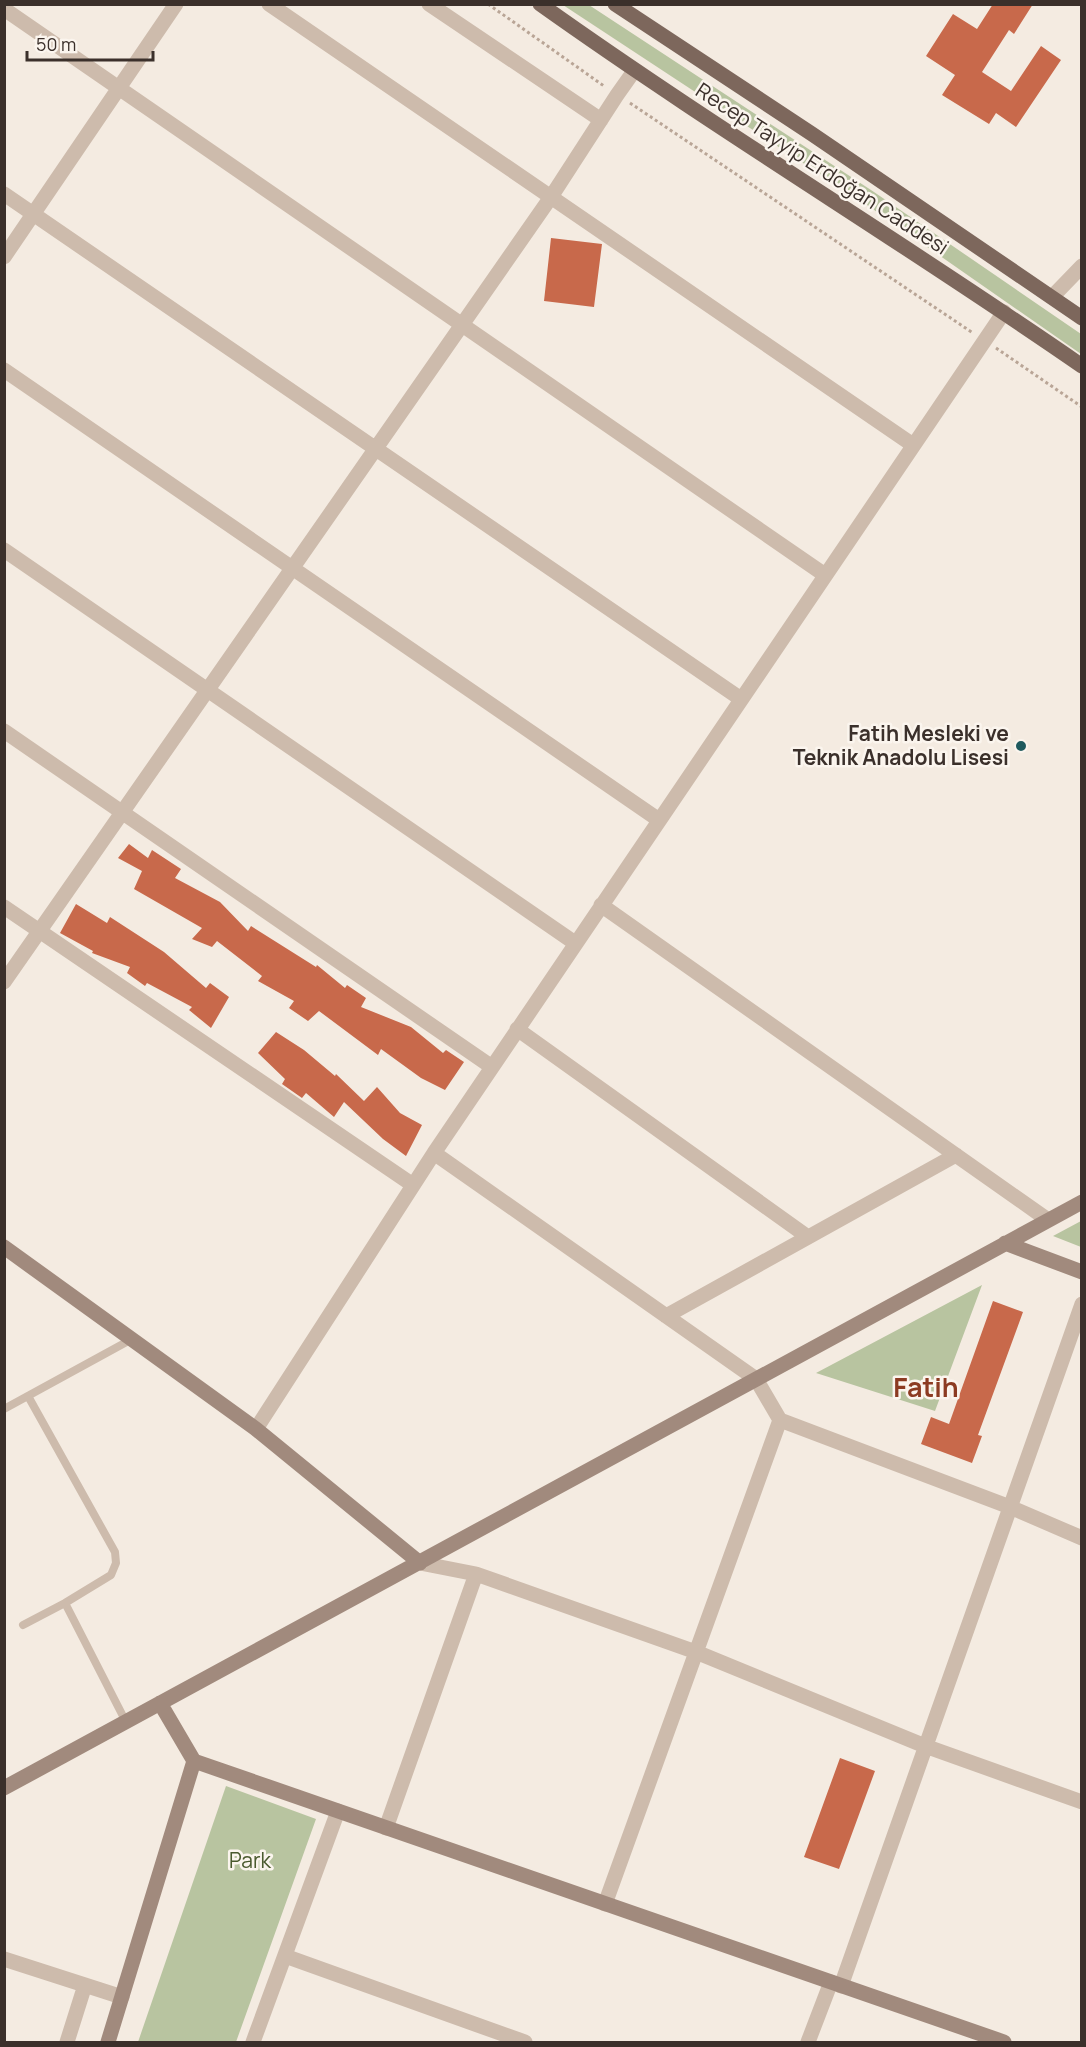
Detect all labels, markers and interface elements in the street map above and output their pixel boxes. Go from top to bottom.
scale bar [27,24,153,62]
text: 50 m [36,32,76,56]
street label: Recep Tayyip Erdoğan Caddesi [691,76,954,260]
place label: Fatih Mesleki ve Teknik Anadolu Lisesi [793,719,1009,771]
marker: Fatih Mesleki ve Teknik Anadolu Lisesi [1014,739,1028,753]
district label: Fatih [893,1368,959,1405]
park label: Park [229,1846,272,1874]

